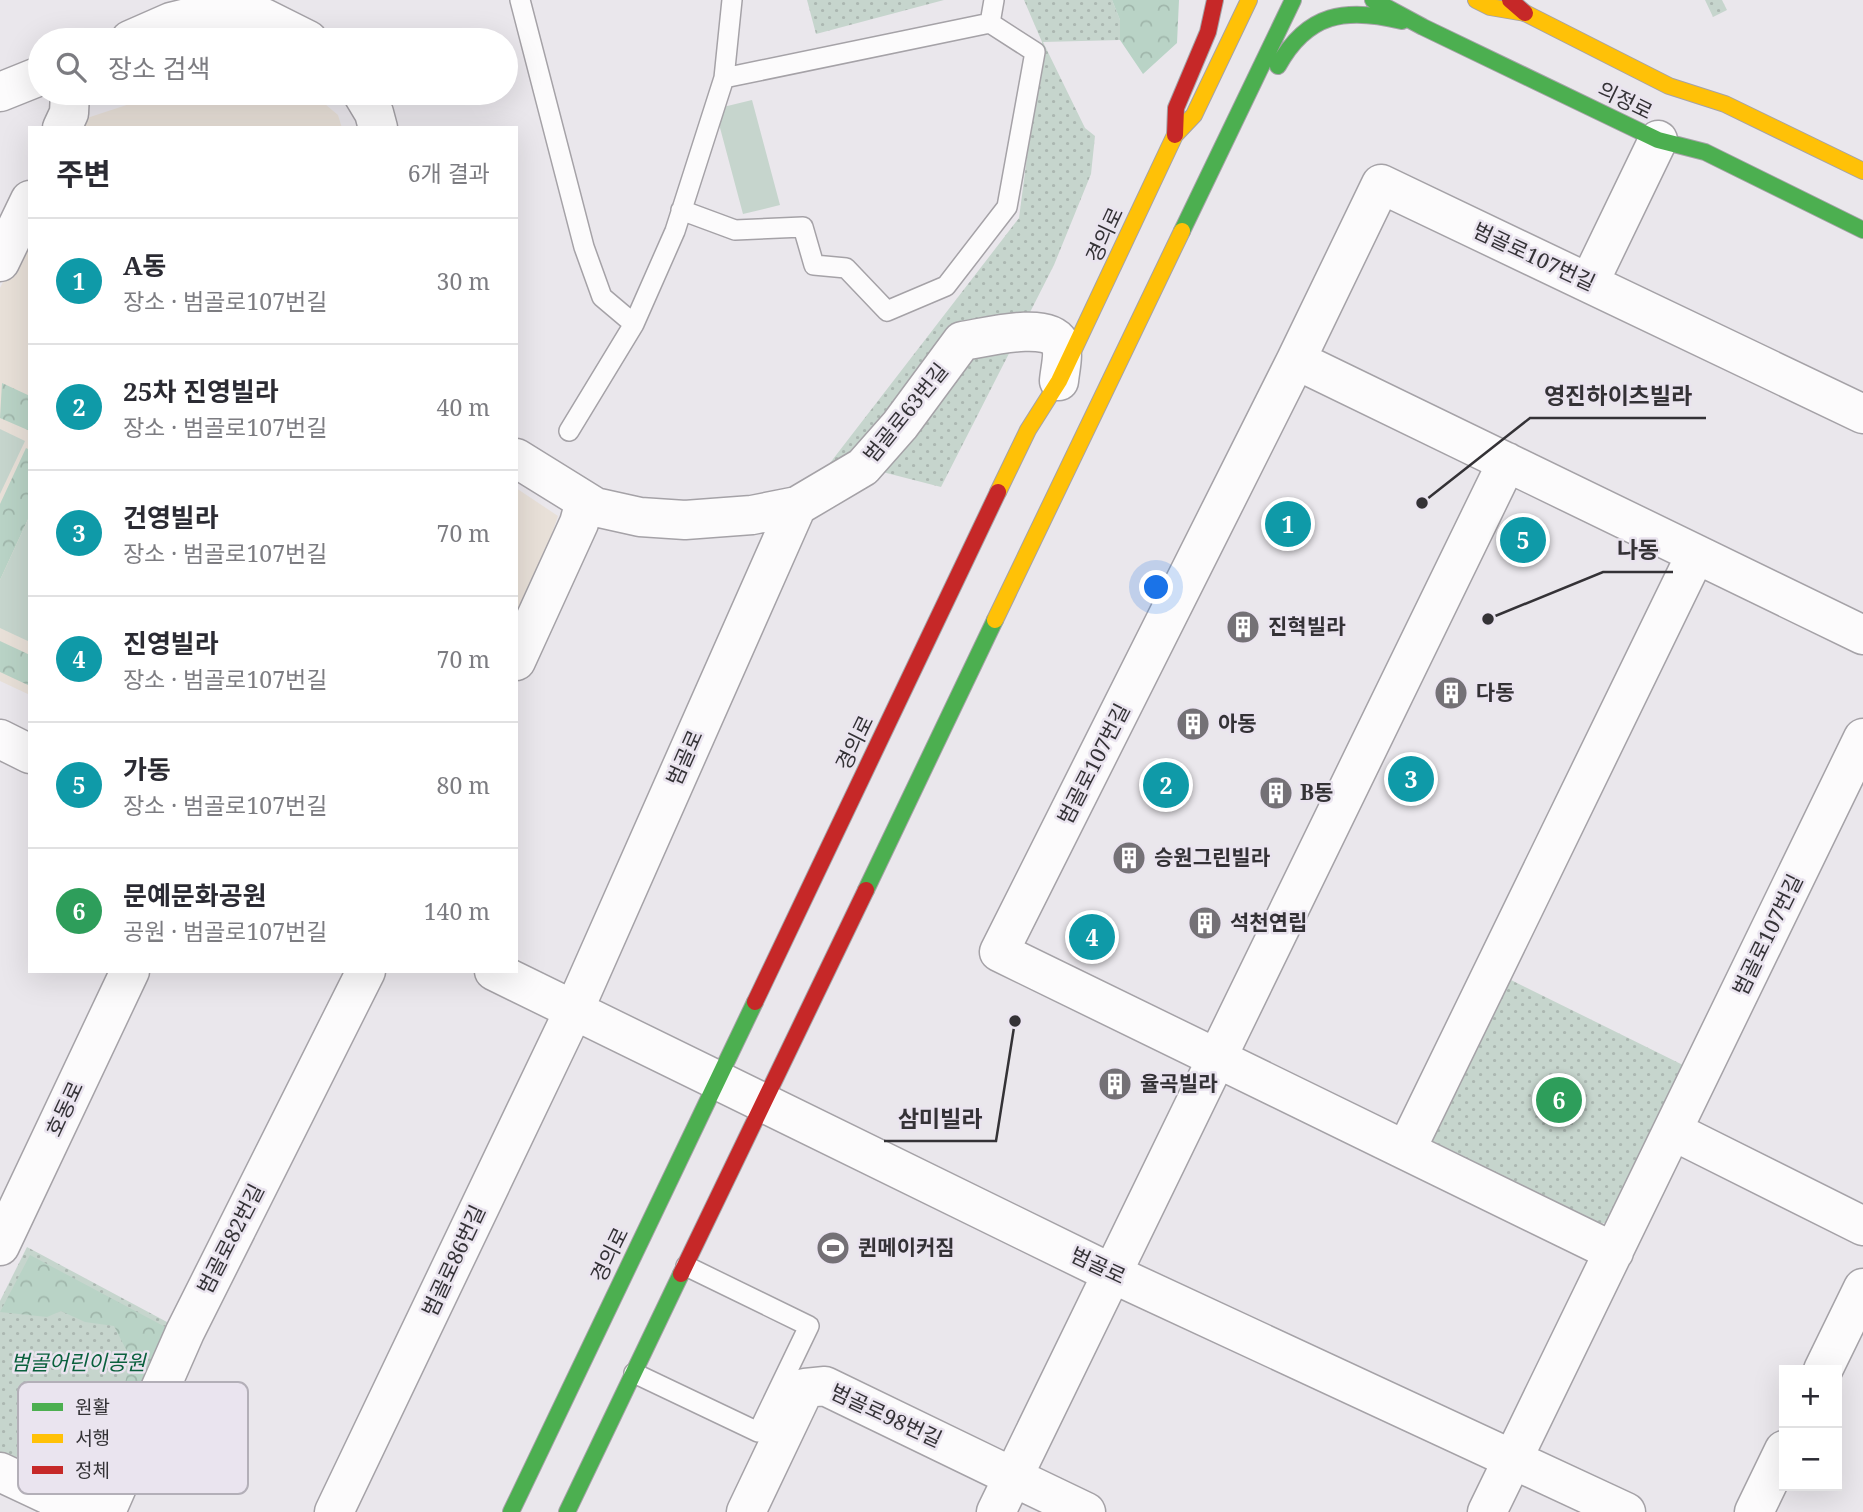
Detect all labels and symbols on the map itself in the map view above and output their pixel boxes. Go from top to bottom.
street label: 의정로 [1593,75,1658,125]
street label: 경의로 [1079,202,1129,267]
street label: 범골로107번길 [1469,216,1600,297]
street label: 범골로63번길 [857,357,954,468]
callout: 영진하이츠빌라 [1530,374,1706,418]
text: 영진하이츠빌라 [1544,379,1692,411]
pin: 1 [1265,498,1311,550]
pin: 5 [1500,514,1546,566]
callout: 나동 [1603,528,1673,572]
text: 나동 [1617,533,1659,565]
your location [1139,570,1173,604]
building icon: 진혁빌라 [1224,608,1262,646]
place label: 진혁빌라 [1268,612,1346,640]
building icon: 다동 [1432,674,1470,712]
place label: 다동 [1476,678,1515,706]
street label: 범골로107번길 [1051,698,1136,829]
building icon: 아동 [1174,705,1212,743]
place label: 아동 [1218,709,1257,737]
street label: 경의로 [829,710,879,775]
street label: 범골로 [660,725,709,790]
pin: 3 [1388,753,1434,805]
pin: 2 [1143,759,1189,811]
building icon: B동 [1257,774,1295,812]
place label: B동 [1300,778,1333,806]
building icon: 승원그린빌라 [1110,839,1148,877]
place label: 승원그린빌라 [1154,843,1271,871]
street label: 범골로107번길 [1726,869,1809,1000]
building icon: 석천연립 [1186,904,1224,942]
place label: 석천연립 [1230,908,1307,936]
pin: 4 [1069,911,1115,963]
building icon: 율곡빌라 [1096,1065,1134,1103]
place label: 율곡빌라 [1140,1069,1218,1097]
pin: 6 [1536,1074,1582,1126]
street label: 호동로 [39,1076,89,1141]
callout: 삼미빌라 [884,1097,996,1141]
text: 삼미빌라 [898,1102,982,1134]
street label: 범골로82번길 [190,1179,270,1298]
street label: 범골로86번길 [415,1200,491,1321]
street label: 경의로 [584,1222,634,1287]
sports icon: 퀸메이커짐 [814,1229,852,1267]
place label: 퀸메이커짐 [858,1233,955,1261]
street label: 범골로 [1066,1240,1131,1290]
park label: 범골어린이공원 [10,1348,147,1376]
street label: 범골로98번길 [826,1377,947,1453]
legend [18,1382,248,1494]
text: 원활 [75,1394,110,1420]
text: 서행 [75,1425,110,1451]
text: 정체 [75,1457,110,1483]

